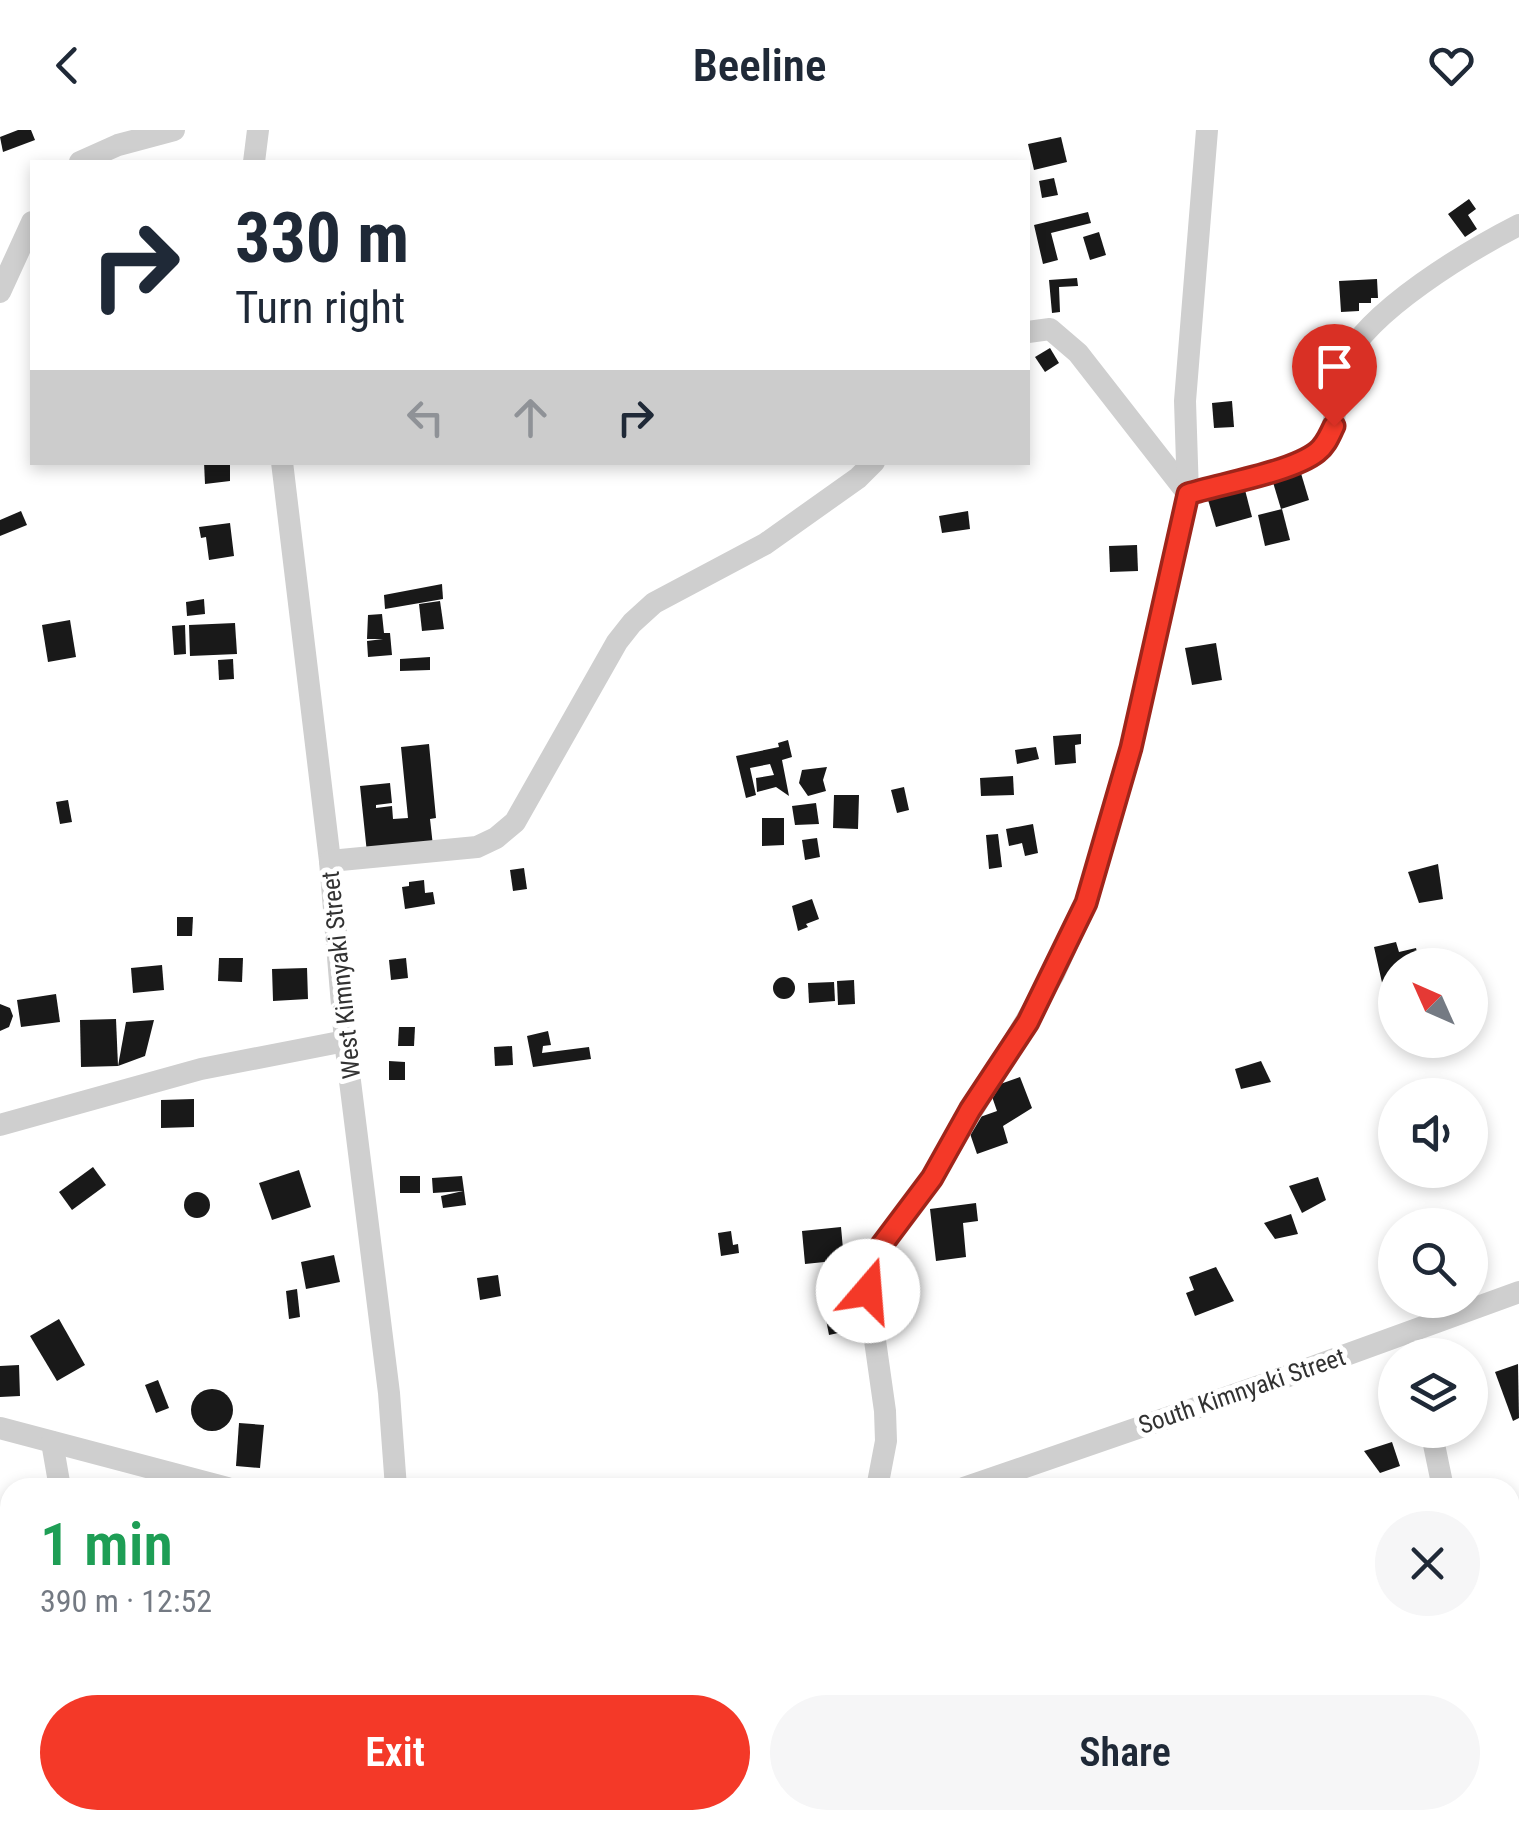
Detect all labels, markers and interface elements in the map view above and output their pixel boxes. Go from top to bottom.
icon: back [40,38,95,93]
icon: heart [1424,38,1479,93]
text: Beeline [693,39,826,92]
text: 330 m [235,197,409,279]
icon: right [70,200,200,330]
text: Turn right [235,281,405,334]
pin [1292,324,1377,427]
icon: arrive [1307,339,1362,394]
icon: left [398,390,453,445]
icon: ahead [503,390,558,445]
icon: right [608,390,663,445]
street label: West Kimnyaki Street [316,870,366,1080]
north arrow [1378,948,1488,1058]
map controls [1378,948,1488,1448]
button: sound [1378,1078,1488,1188]
button: search [1378,1208,1488,1318]
position arrow [816,1239,920,1343]
button: layers [1378,1338,1488,1448]
street label: South Kimnyaki Street [1135,1342,1349,1440]
text: 1 min [40,1509,173,1580]
button: close [1375,1511,1480,1616]
text: 390 m · 12:52 [40,1582,212,1620]
button: Exit [40,1695,750,1810]
button: Share [770,1695,1480,1810]

